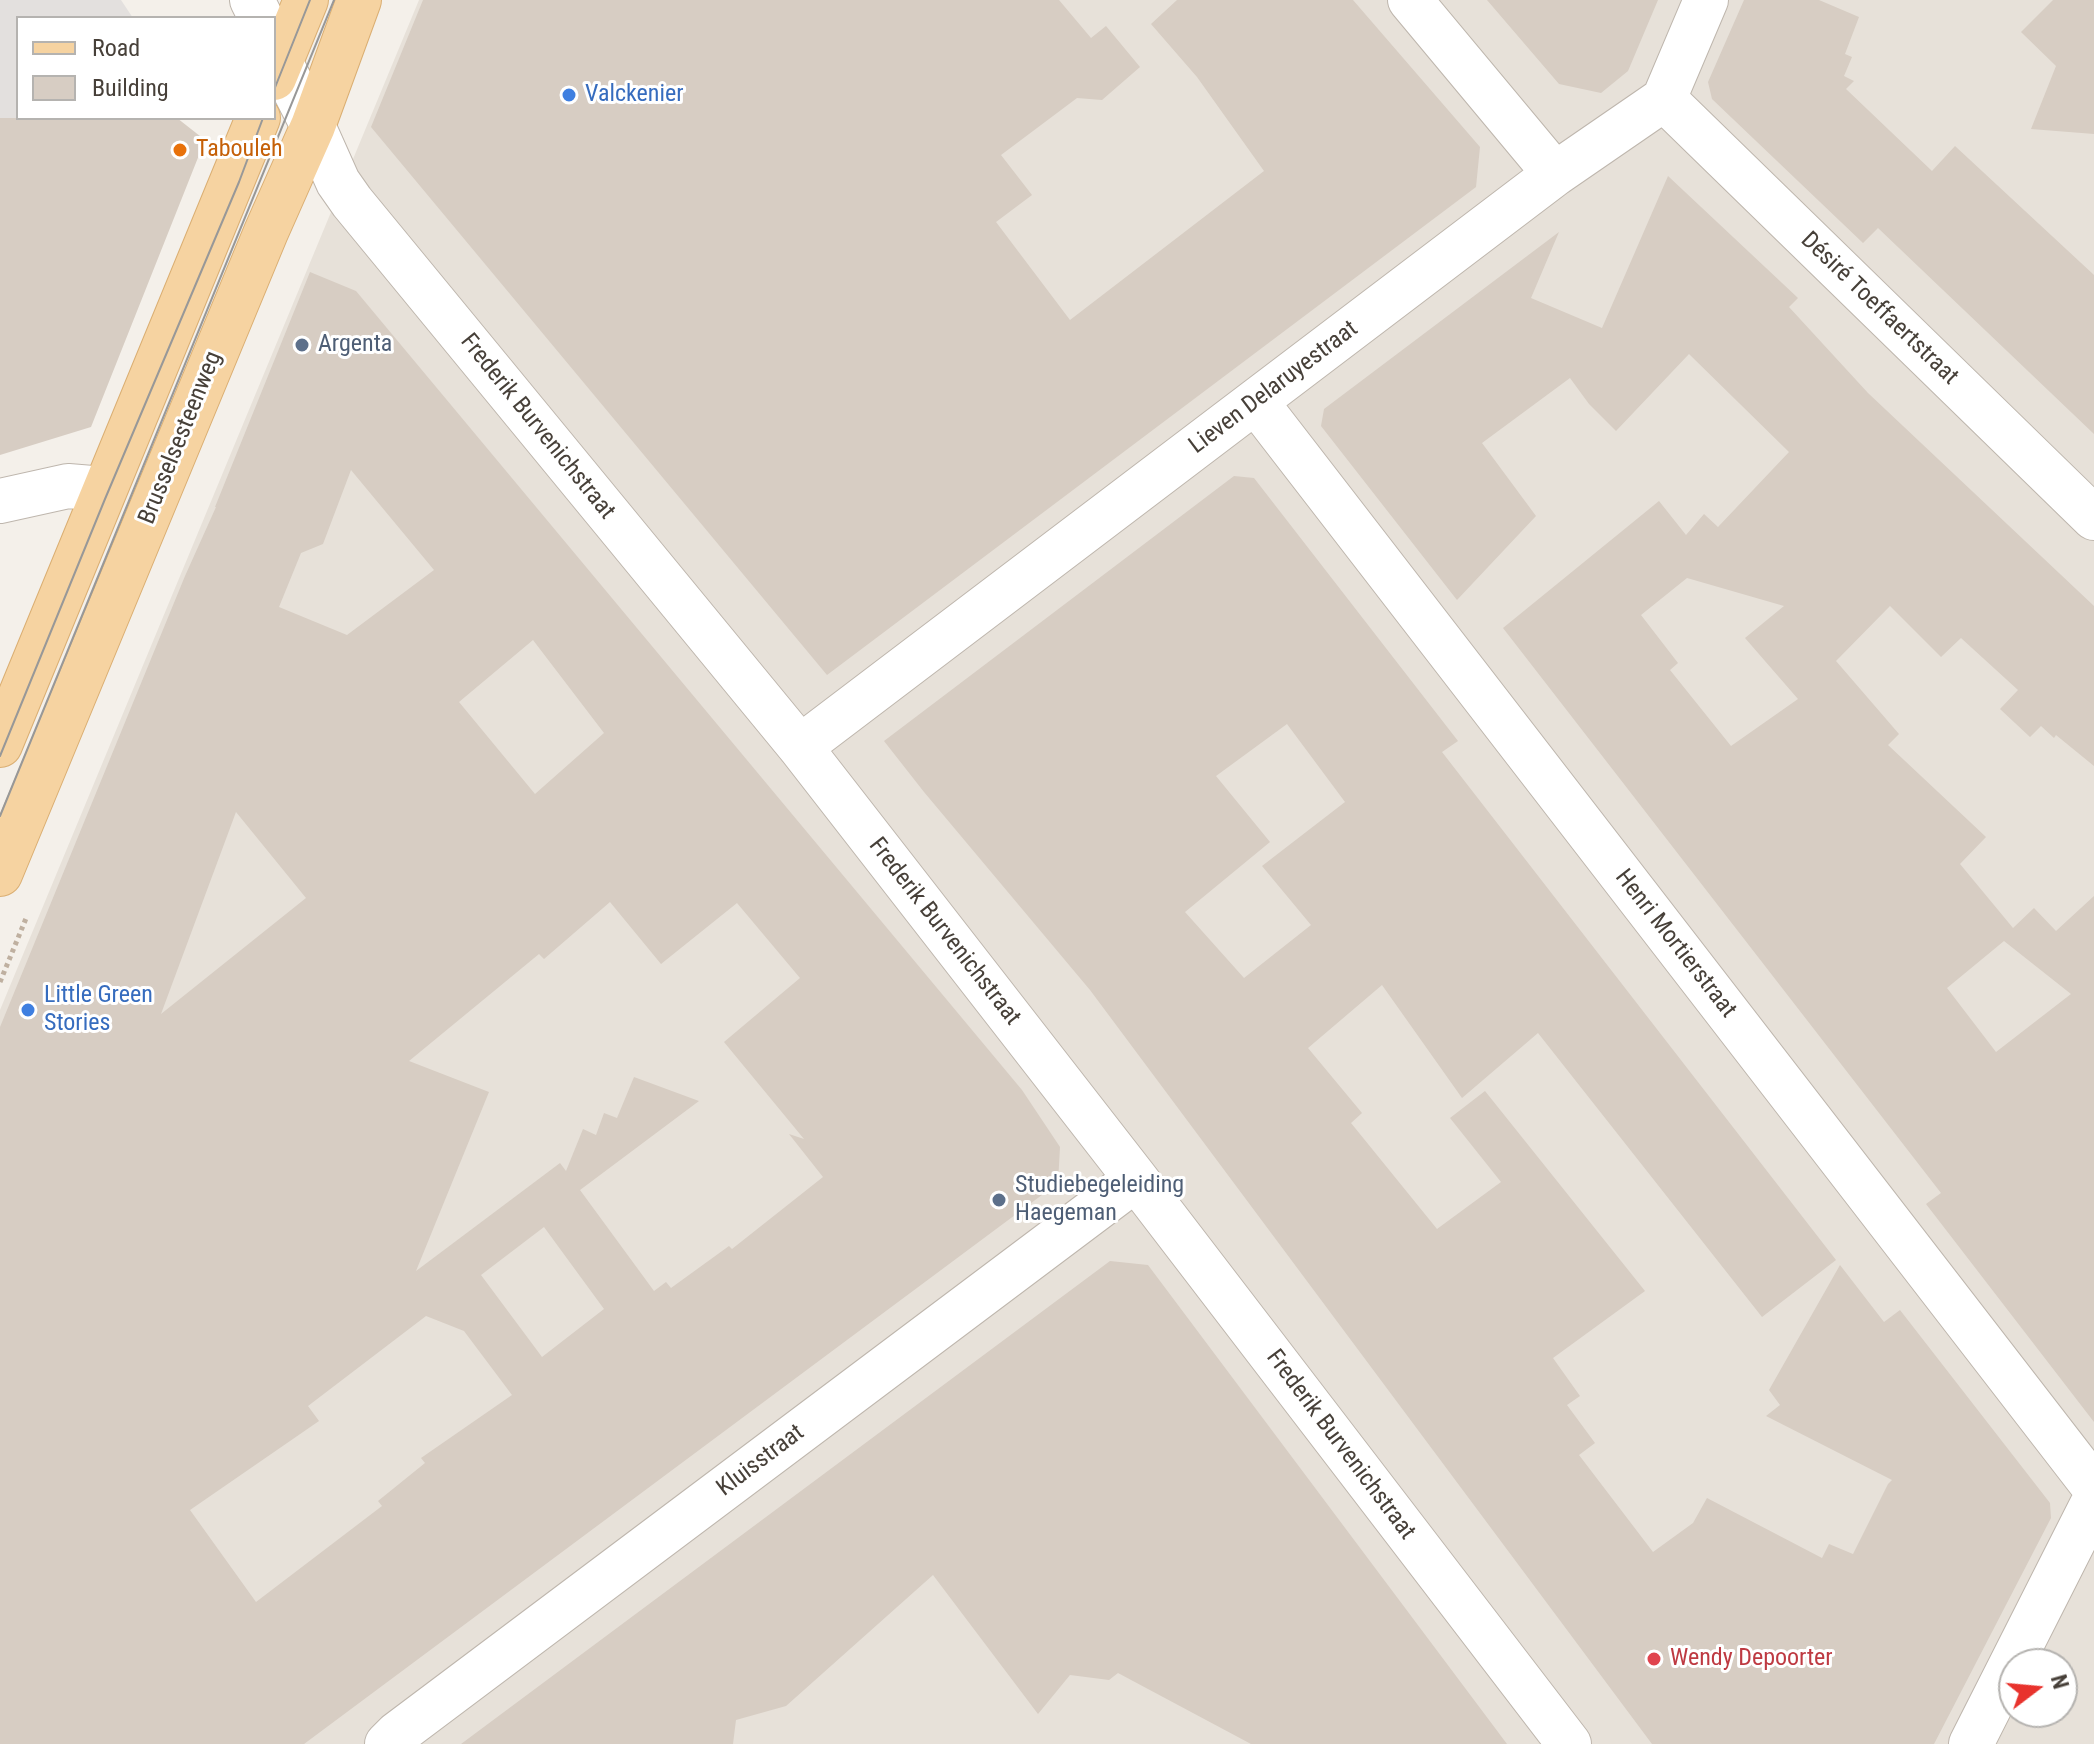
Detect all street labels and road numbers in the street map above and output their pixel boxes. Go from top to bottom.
street label: Désiré Toeffaertstraat [1794,226,1964,392]
street label: Lieven Delaruyestraat [1184,315,1364,461]
street label: Frederik Burvenichstraat [453,328,621,526]
street label: Brusselsesteenweg [133,347,229,529]
street label: Frederik Burvenichstraat [862,832,1026,1032]
street label: Henri Mortierstraat [1608,864,1742,1024]
street label: Frederik Burvenichstraat [1259,1344,1421,1546]
street label: Kluisstraat [712,1419,810,1503]

